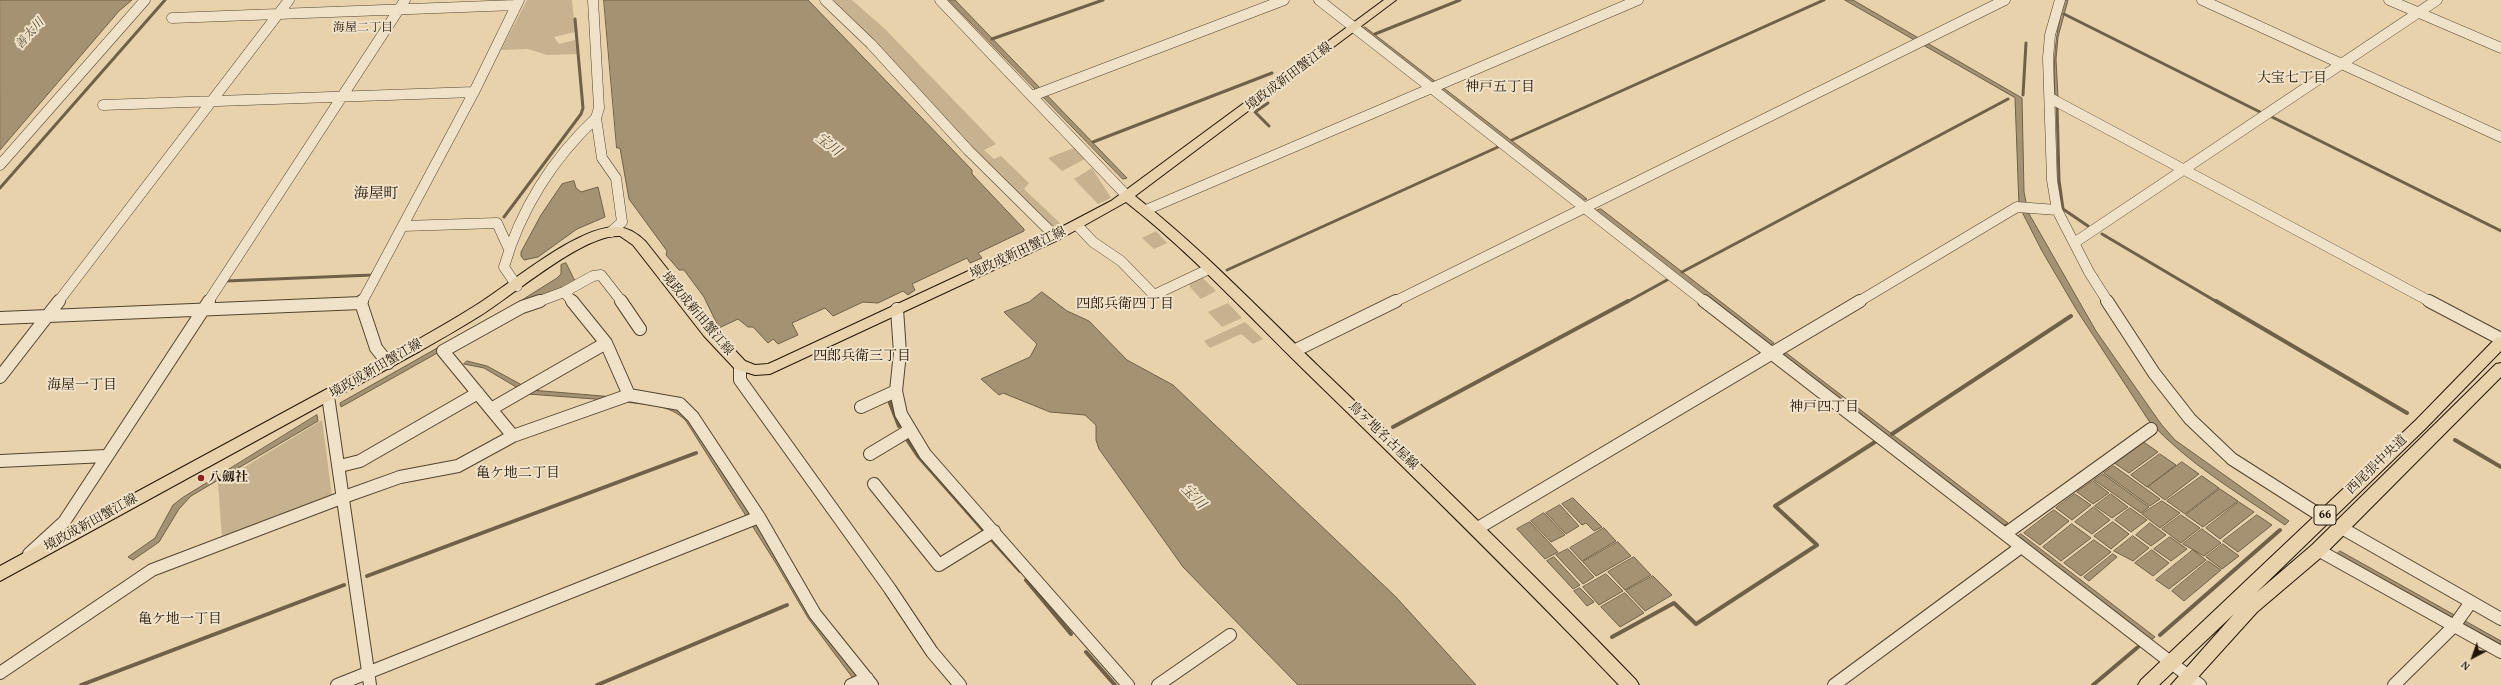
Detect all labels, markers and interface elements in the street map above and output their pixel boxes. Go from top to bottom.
water label: 善太川 [13,16,47,52]
district label: 海屋二丁目 [333,21,393,35]
street label: 境政成新田蟹江線 [1243,39,1335,115]
district label: 大宝七丁目 [2257,70,2327,86]
district label: 神戸五丁目 [1465,79,1535,95]
water label: 宝川 [812,130,844,160]
district label: 海屋町 [354,185,398,203]
street label: 境政成新田蟹江線 [968,224,1068,282]
street label: 境政成新田蟹江線 [658,269,736,359]
district label: 四郎兵衛四丁目 [1076,296,1174,312]
street label: 境政成新田蟹江線 [327,336,425,402]
district label: 四郎兵衛三丁目 [813,348,911,364]
district label: 海屋一丁目 [47,377,117,393]
street label: 鳥ヶ地名古屋線 [1345,399,1421,473]
district label: 神戸四丁目 [1789,399,1859,415]
street label: 西尾張中央道 [2344,432,2410,498]
district label: 亀ケ地二丁目 [476,465,560,481]
place label: 八劔社 [209,470,248,486]
marker: 八劔社 [196,473,206,483]
water label: 宝川 [1177,481,1209,513]
street label: 境政成新田蟹江線 [42,491,140,555]
road number: 66 [2314,505,2336,525]
district label: 亀ケ地一丁目 [138,611,222,627]
north arrow [2453,637,2493,677]
text: N [2457,658,2473,675]

